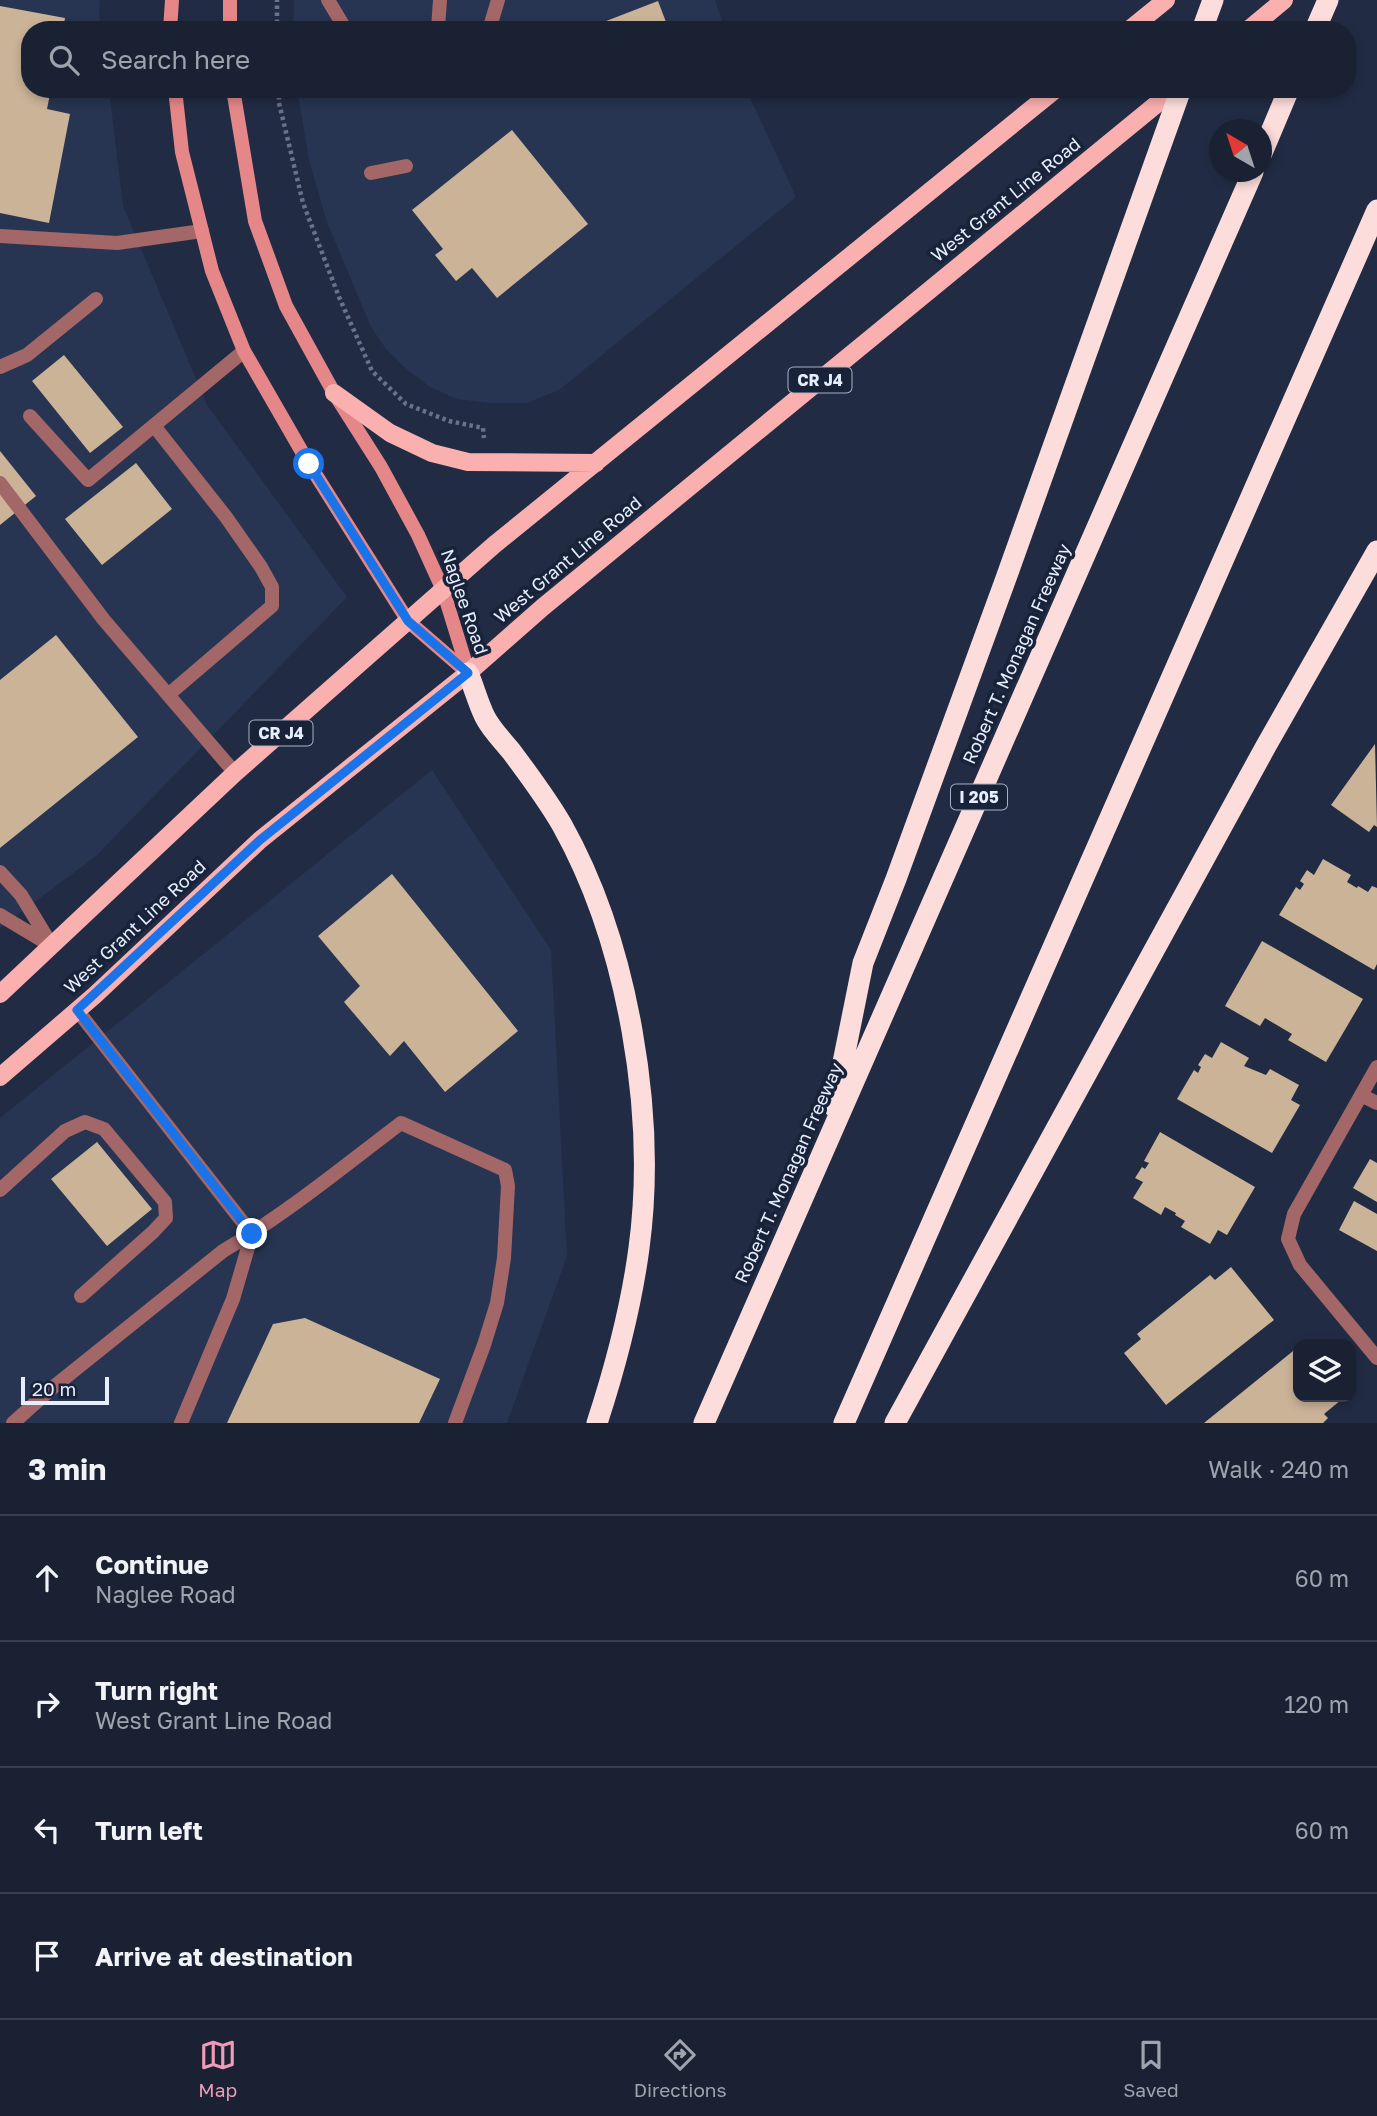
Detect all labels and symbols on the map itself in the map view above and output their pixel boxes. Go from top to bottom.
north arrow [1209,119,1272,182]
street label: West Grant Line Road [926,132,1084,266]
road number: CR J4 [788,368,852,392]
route start [293,448,324,479]
street label: West Grant Line Road [489,491,646,627]
street label: Robert T. Monagan Freeway [957,540,1075,767]
street label: Naglee Road [437,546,493,657]
road number: CR J4 [250,720,312,746]
road number: I 205 [951,784,1007,810]
street label: West Grant Line Road [59,855,210,998]
street label: Robert T. Monagan Freeway [729,1059,847,1286]
route end [236,1218,267,1249]
scale bar [21,1374,108,1406]

